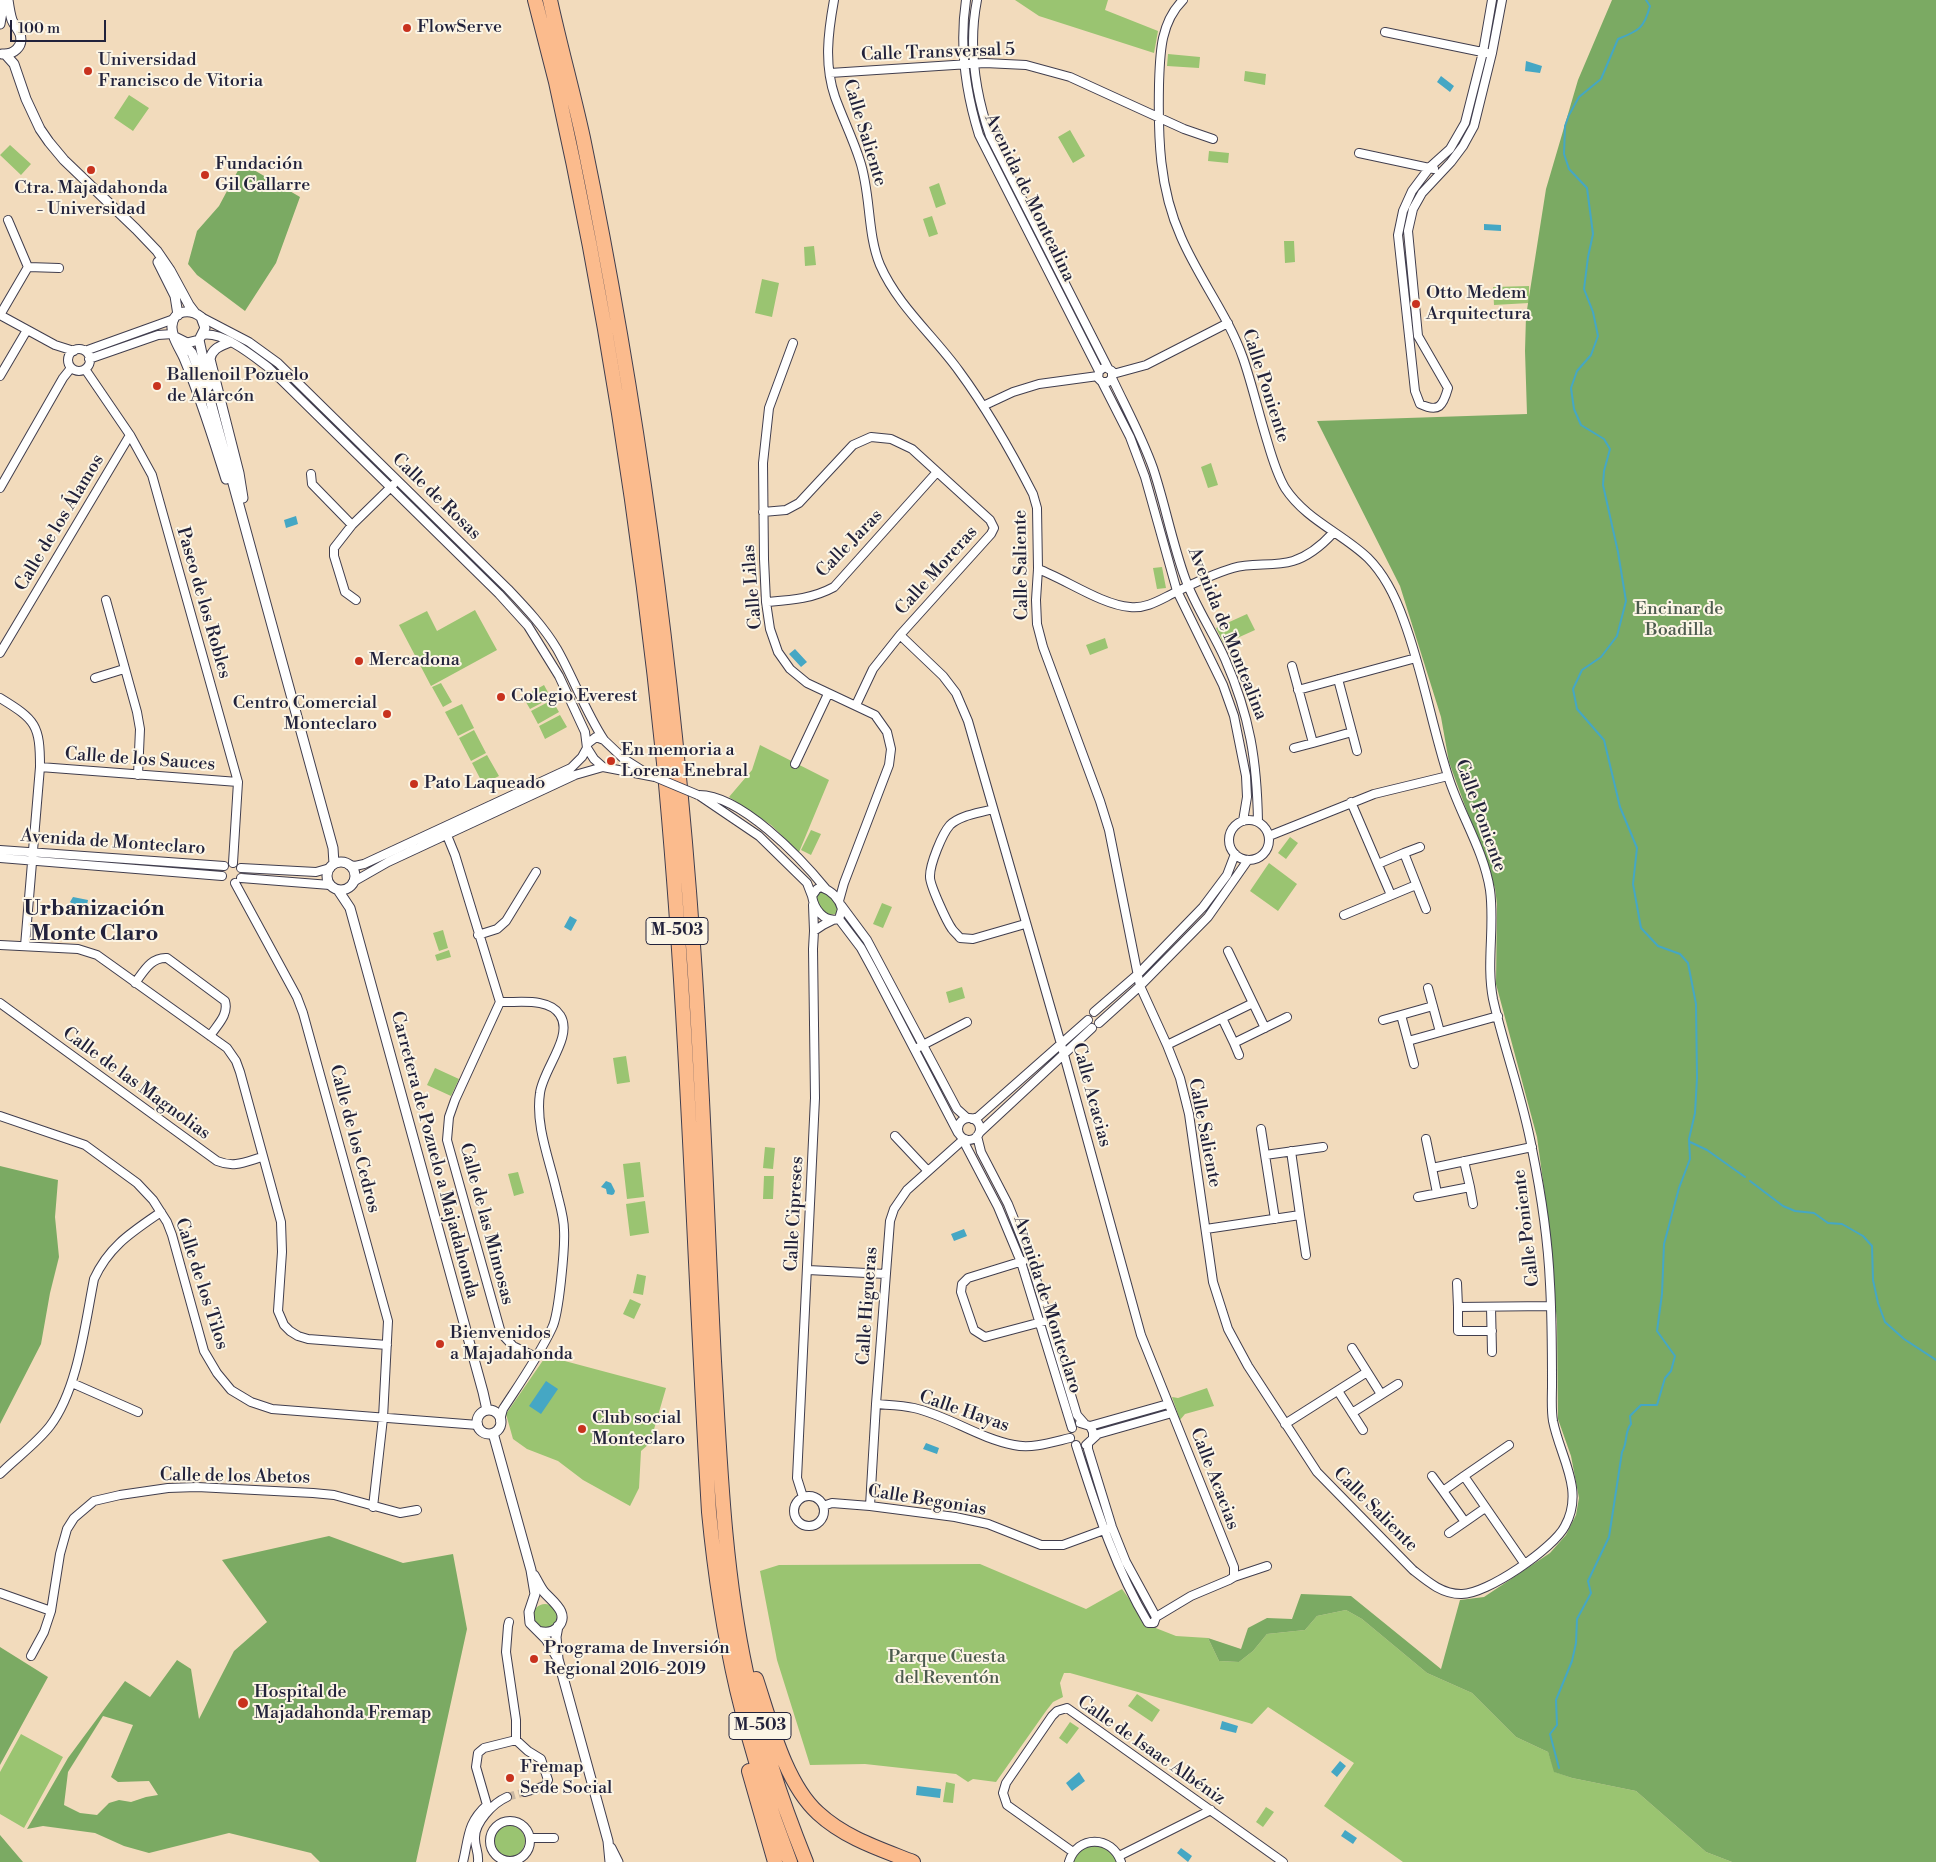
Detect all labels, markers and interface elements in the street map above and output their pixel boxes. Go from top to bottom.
scale bar [12,10,109,42]
place label: FlowServe [417,17,502,39]
text: 100 m [18,19,60,38]
marker: FlowServe [401,22,413,34]
street label: Calle Transversal 5 [861,40,1015,66]
place label: Universidad Francisco de Vitoria [98,50,263,92]
marker: Universidad Francisco de Vitoria [82,65,94,77]
street label: Calle Saliente [837,77,891,189]
street label: Avenida de Montealina [979,110,1079,286]
place label: Fundación Gil Gallarre [215,154,310,196]
marker: Ctra. Majadahonda - Universidad [85,164,97,176]
marker: Fundación Gil Gallarre [199,169,211,181]
place label: Ctra. Majadahonda - Universidad [14,178,168,220]
place label: Otto Medem Arquitectura [1426,283,1531,326]
marker: Otto Medem Arquitectura [1410,298,1422,310]
street label: Calle Poniente [1237,327,1293,445]
place label: Ballenoil Pozuelo de Alarcón [167,365,309,408]
marker: Ballenoil Pozuelo de Alarcón [151,380,163,392]
street label: Calle de Rosas [387,449,485,545]
street label: Calle de los Álamos [11,451,109,595]
street label: Calle Jaras [812,505,888,583]
street label: Calle Saliente [1010,509,1034,621]
street label: Calle Moreras [891,522,983,620]
street label: Paseo de los Robles [171,525,235,681]
street label: Calle Lilas [739,544,767,630]
street label: Avenida de Montealina [1182,545,1272,723]
park label: Encinar de Boadilla [1635,599,1723,642]
place label: Mercadona [369,650,460,672]
marker: Mercadona [353,655,365,667]
place label: Colegio Everest [511,686,638,708]
marker: Colegio Everest [495,691,507,703]
place label: Centro Comercial Monteclaro [233,693,377,736]
marker: Centro Comercial Monteclaro [381,708,393,720]
place label: En memoria a Lorena Enebral [621,740,748,782]
street label: Calle de los Sauces [64,744,216,776]
marker: En memoria a Lorena Enebral [605,755,617,767]
street label: Calle Poniente [1450,757,1510,875]
place label: Pato Laqueado [424,773,545,795]
marker: Pato Laqueado [408,778,420,790]
street label: Avenida de Monteclaro [20,826,206,860]
district label: Urbanización Monte Claro [24,897,164,948]
road number: M-503 [646,918,708,944]
street label: Carretera de Pozuelo a Majadahonda [385,1009,483,1301]
street label: Calle de las Magnolias [58,1023,214,1145]
street label: Calle Acacias [1067,1041,1115,1149]
street label: Calle de los Cedros [324,1063,384,1215]
street label: Calle Saliente [1183,1077,1225,1189]
street label: Calle de las Mimosas [454,1141,518,1307]
street label: Calle Cipreses [781,1156,809,1272]
street label: Calle Poniente [1509,1168,1545,1288]
street label: Avenida de Monteclaro [1008,1214,1086,1396]
street label: Calle de los Tilos [170,1216,232,1352]
street label: Calle Higueras [853,1246,883,1366]
place label: Bienvenidos a Majadahonda [450,1323,573,1366]
marker: Bienvenidos a Majadahonda [434,1338,446,1350]
street label: Calle Hayas [916,1386,1012,1438]
place label: Club social Monteclaro [592,1408,685,1450]
marker: Club social Monteclaro [576,1423,588,1435]
street label: Calle Acacias [1185,1425,1243,1533]
street label: Calle Saliente [1328,1463,1422,1557]
street label: Calle de los Abetos [160,1465,310,1489]
street label: Calle Begonias [866,1481,988,1521]
place label: Programa de Inversión Regional 2016-2019 [544,1638,730,1680]
park label: Parque Cuesta del Reventón [888,1647,1006,1690]
marker: Programa de Inversión Regional 2016-2019 [528,1653,540,1665]
place label: Hospital de Majadahonda Fremap [254,1682,431,1725]
street label: Calle de Isaac Albéniz [1073,1692,1229,1810]
marker: Hospital de Majadahonda Fremap [236,1696,250,1710]
road number: M-503 [729,1712,791,1740]
place label: Fremap Sede Social [520,1757,612,1800]
marker: Fremap Sede Social [504,1772,516,1784]

